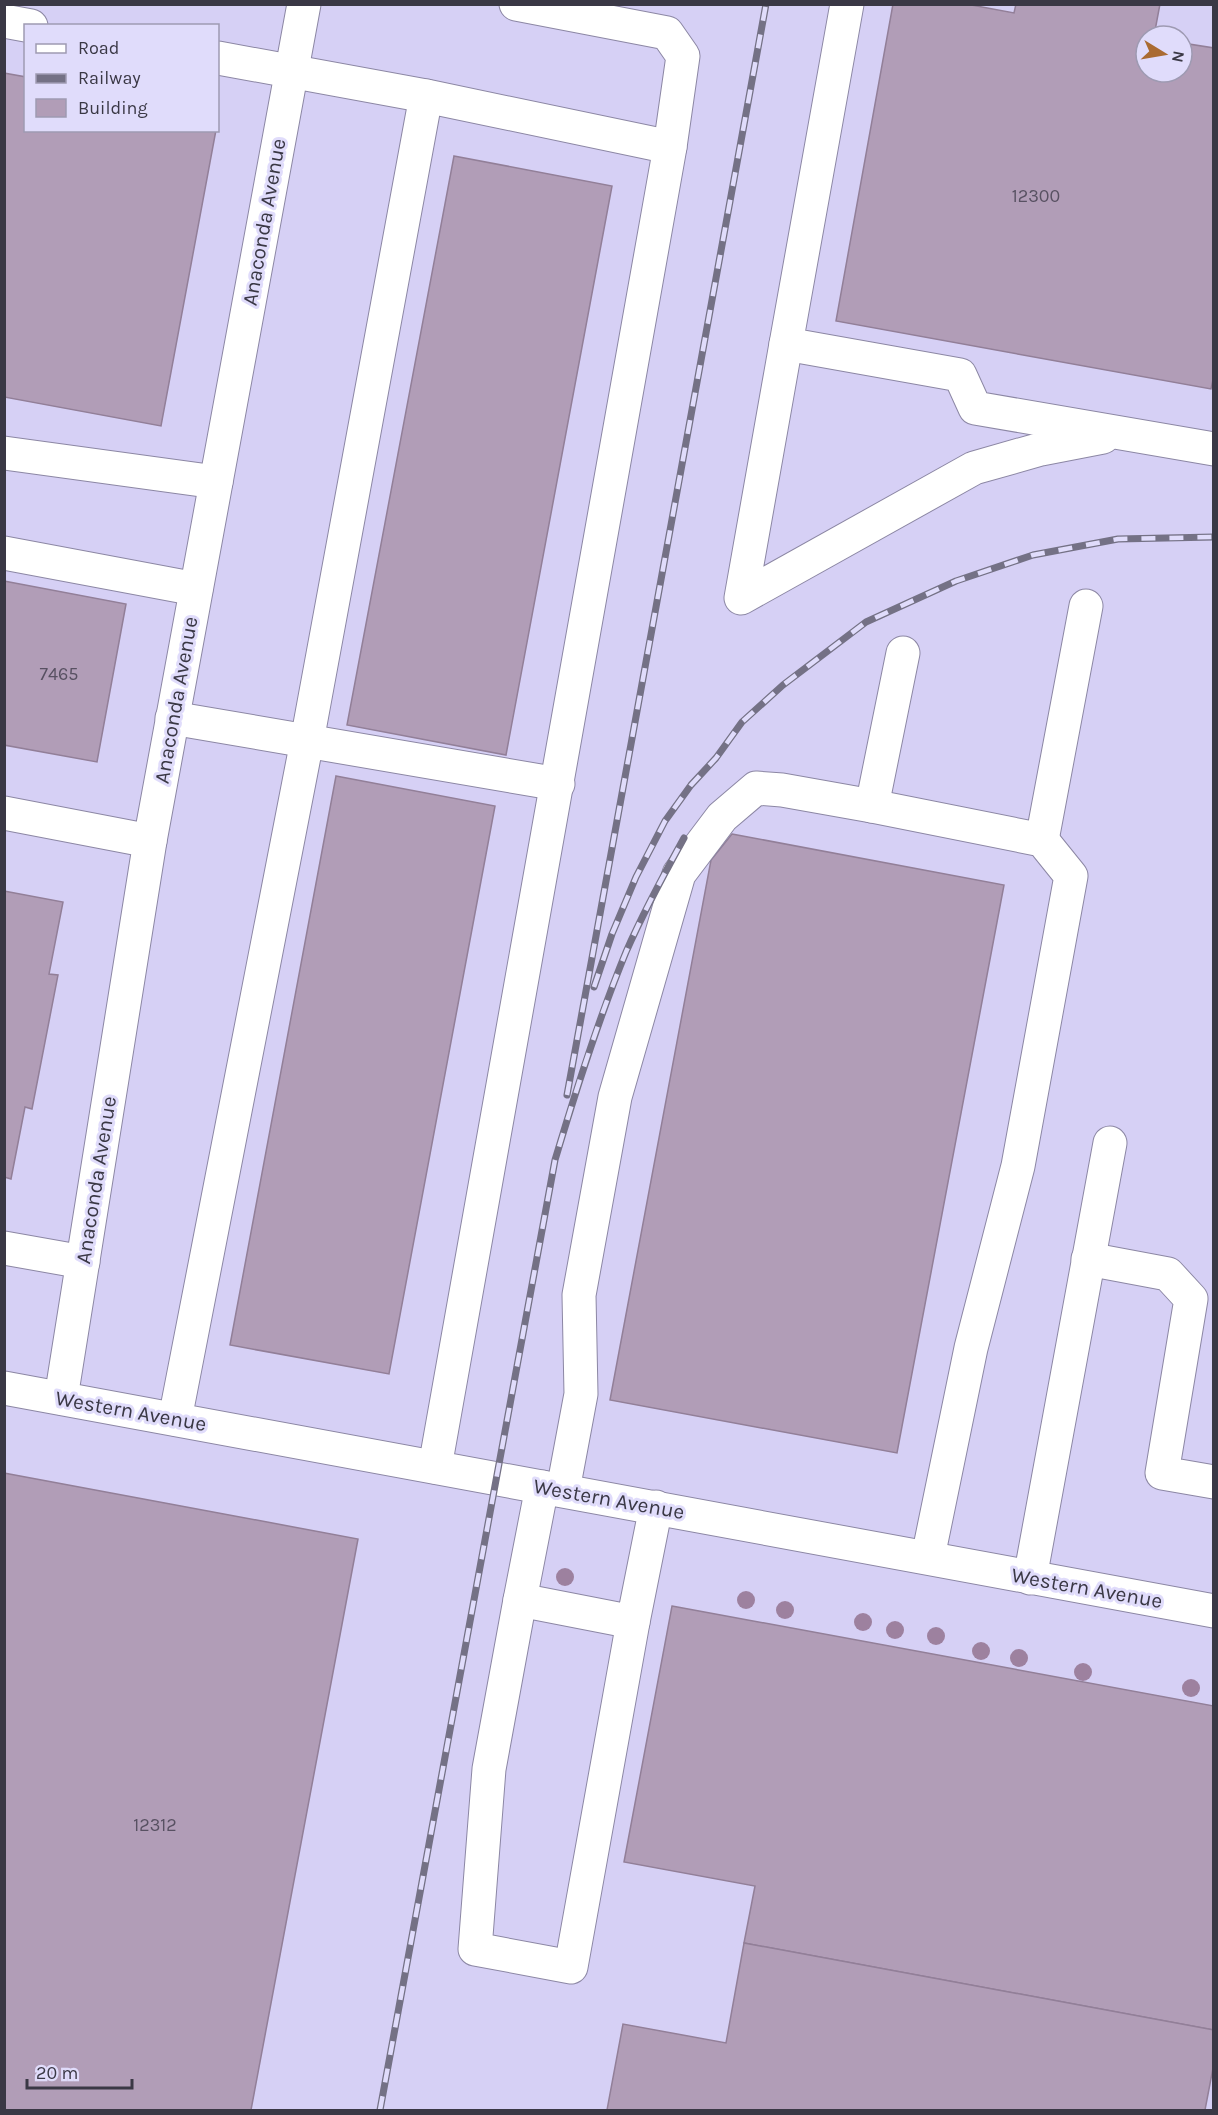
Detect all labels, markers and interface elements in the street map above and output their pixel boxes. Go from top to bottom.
legend [24,24,219,132]
north arrow [1134,24,1194,84]
text: Road [78,37,119,59]
text: N [1168,49,1189,64]
text: Railway [78,67,141,89]
text: Building [78,97,148,119]
street label: Anaconda Avenue [237,137,291,307]
house number: 12300 [1012,185,1060,207]
street label: Anaconda Avenue [149,615,203,785]
house number: 7465 [40,663,78,685]
street label: Anaconda Avenue [71,1094,121,1266]
street label: Western Avenue [54,1386,208,1436]
street label: Western Avenue [532,1474,686,1524]
street label: Western Avenue [1010,1563,1164,1613]
house number: 12312 [133,1814,177,1836]
scale bar [27,2052,132,2090]
text: 20 m [36,2062,78,2084]

